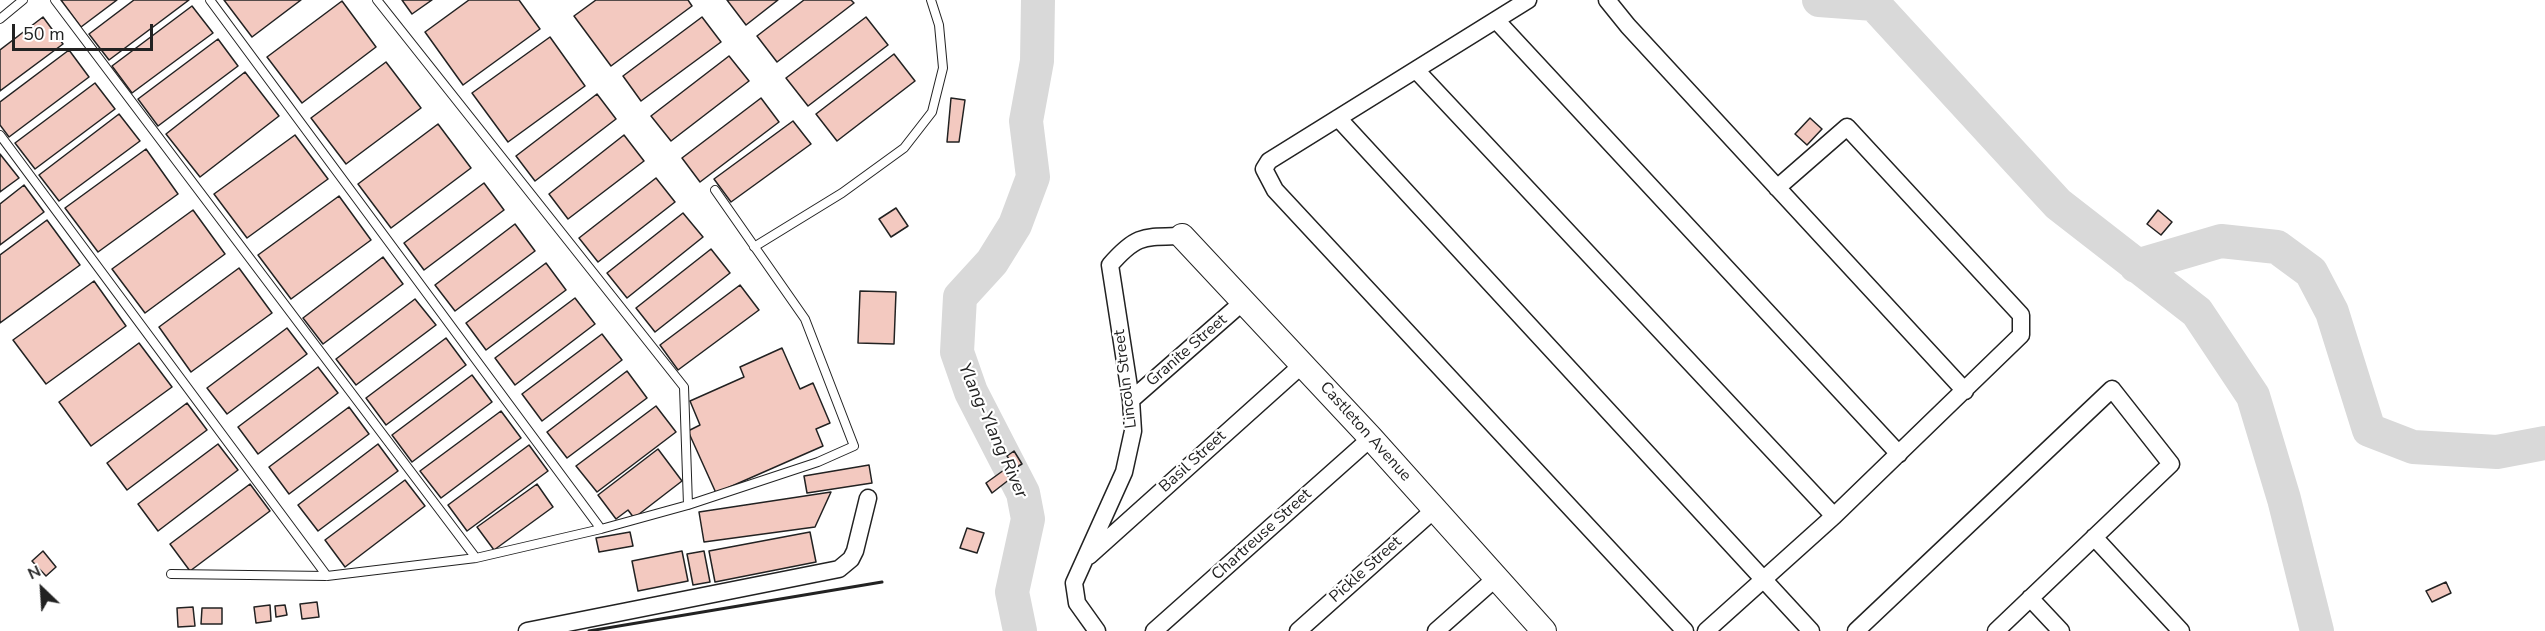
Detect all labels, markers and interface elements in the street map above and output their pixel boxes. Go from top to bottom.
scale bar [15,12,156,50]
text: 50 m [23,22,65,46]
street label: Granite Street [1143,311,1231,391]
street label: Lincoln Street [1110,329,1142,429]
water label: Ylang-Ylang River [953,360,1031,502]
street label: Castleton Avenue [1315,378,1415,486]
street label: Basil Street [1156,427,1230,497]
street label: Chartreuse Street [1208,485,1316,585]
street label: Pickle Street [1326,533,1406,607]
north arrow [12,559,72,619]
text: N [24,560,44,585]

